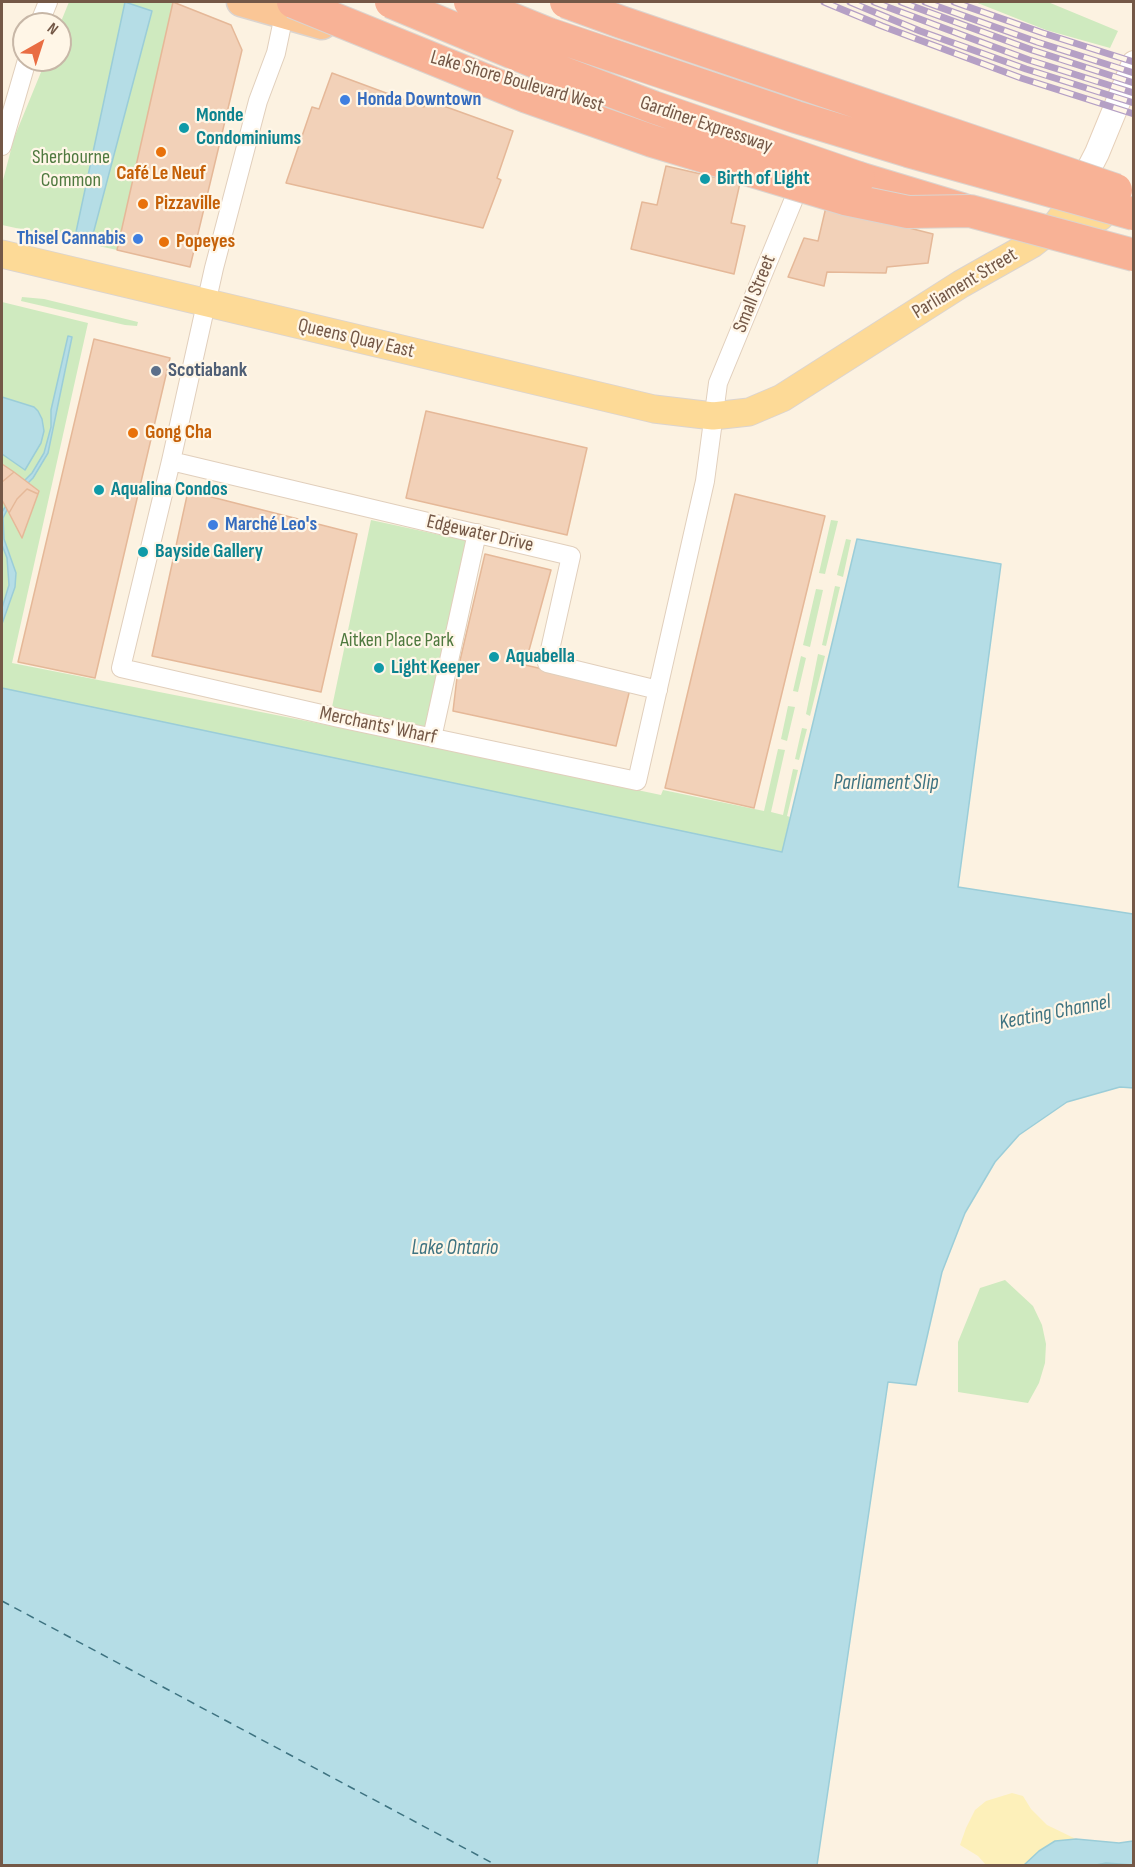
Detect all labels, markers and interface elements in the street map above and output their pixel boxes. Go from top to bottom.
north arrow [12,12,72,72]
text: N [43,19,62,39]
street label: Lake Shore Boulevard West [428,46,606,118]
place label: Honda Downtown [357,88,481,112]
street label: Gardiner Expressway [637,91,775,159]
marker: Honda Downtown [338,93,352,107]
place label: Monde Condominiums [196,104,301,151]
marker: Monde Condominiums [177,121,191,135]
marker: Café Le Neuf [154,145,168,159]
park label: Sherbourne Common [32,146,110,193]
place label: Café Le Neuf [116,162,206,186]
place label: Birth of Light [717,167,810,191]
marker: Birth of Light [698,172,712,186]
place label: Pizzaville [155,192,221,216]
marker: Pizzaville [136,197,150,211]
place label: Thisel Cannabis [16,227,126,251]
place label: Popeyes [176,230,235,254]
marker: Thisel Cannabis [131,232,145,246]
marker: Popeyes [157,235,171,249]
street label: Parliament Street [908,243,1022,325]
street label: Small Street [729,252,781,336]
street label: Queens Quay East [295,314,417,364]
place label: Scotiabank [168,359,247,383]
marker: Scotiabank [149,364,163,378]
place label: Gong Cha [145,421,212,445]
marker: Gong Cha [126,426,140,440]
place label: Aqualina Condos [111,478,228,502]
marker: Aqualina Condos [92,483,106,497]
street label: Edgewater Drive [424,510,536,558]
place label: Marché Leo's [225,513,317,537]
marker: Marché Leo's [206,518,220,532]
place label: Bayside Gallery [155,540,263,564]
marker: Bayside Gallery [136,545,150,559]
park label: Aitken Place Park [340,629,454,653]
place label: Aquabella [506,645,575,669]
marker: Aquabella [487,650,501,664]
place label: Light Keeper [391,656,480,680]
marker: Light Keeper [372,661,386,675]
street label: Merchants' Wharf [317,702,439,750]
water label: Parliament Slip [834,771,938,797]
water label: Keating Channel [997,990,1113,1036]
water label: Lake Ontario [412,1236,498,1262]

